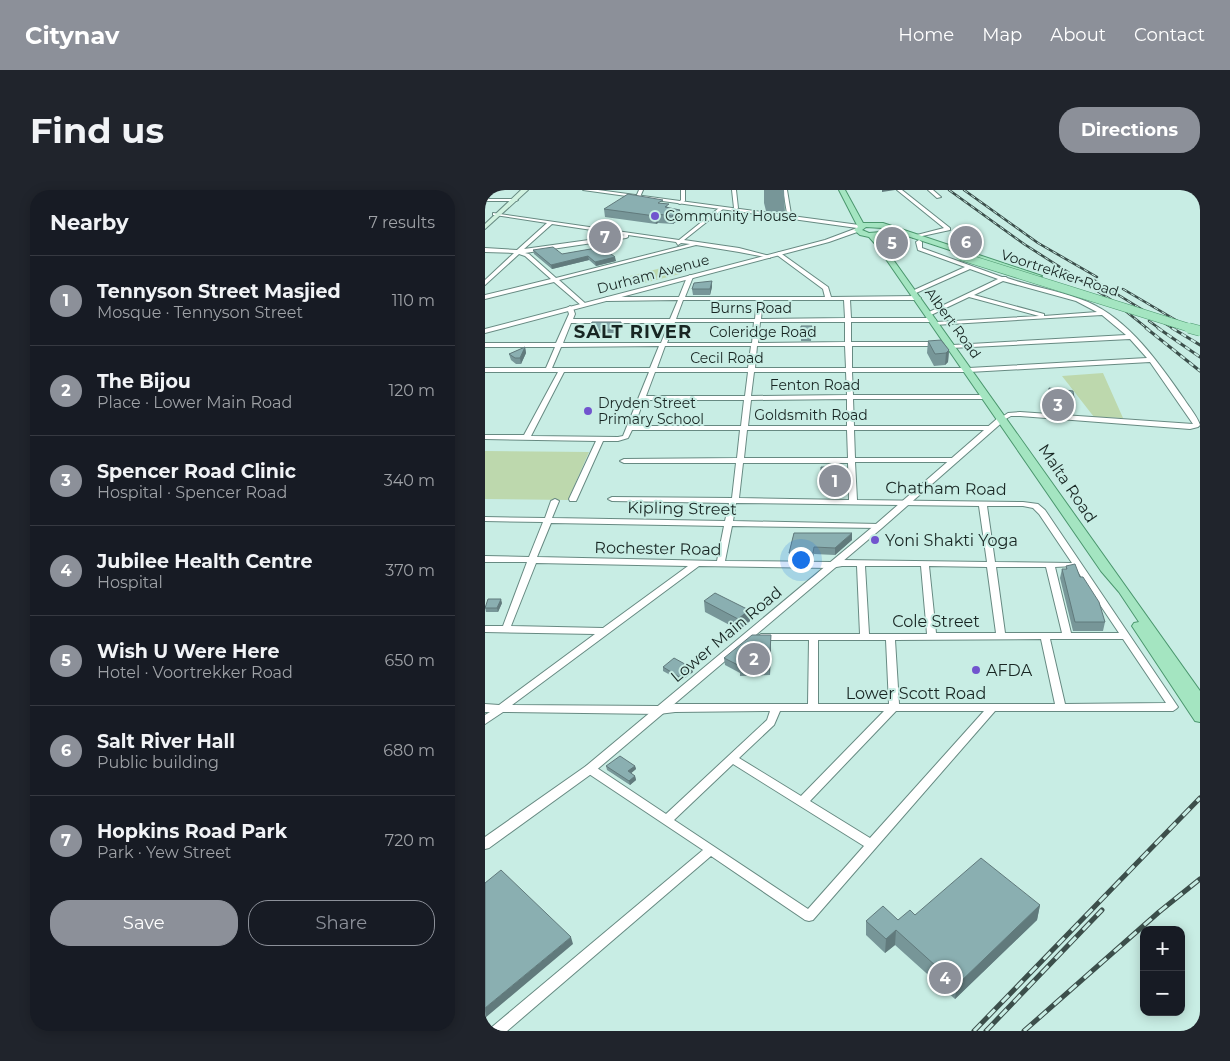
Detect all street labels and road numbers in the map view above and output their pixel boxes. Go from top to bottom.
street label: Voortrekker Road [999,245,1121,301]
street label: Durham Avenue [595,250,711,298]
street label: Albert Road [921,284,985,362]
street label: Burns Road [710,299,792,317]
street label: Coleridge Road [709,323,817,341]
street label: Cecil Road [690,349,764,367]
street label: Fenton Road [770,376,860,394]
street label: Goldsmith Road [754,406,868,424]
street label: Malta Road [1034,440,1101,526]
street label: Chatham Road [885,478,1007,499]
street label: Kipling Street [627,498,737,519]
street label: Rochester Road [594,538,722,559]
street label: Lower Main Road [667,582,786,686]
street label: Cole Street [892,612,980,631]
street label: Lower Scott Road [846,684,986,703]

